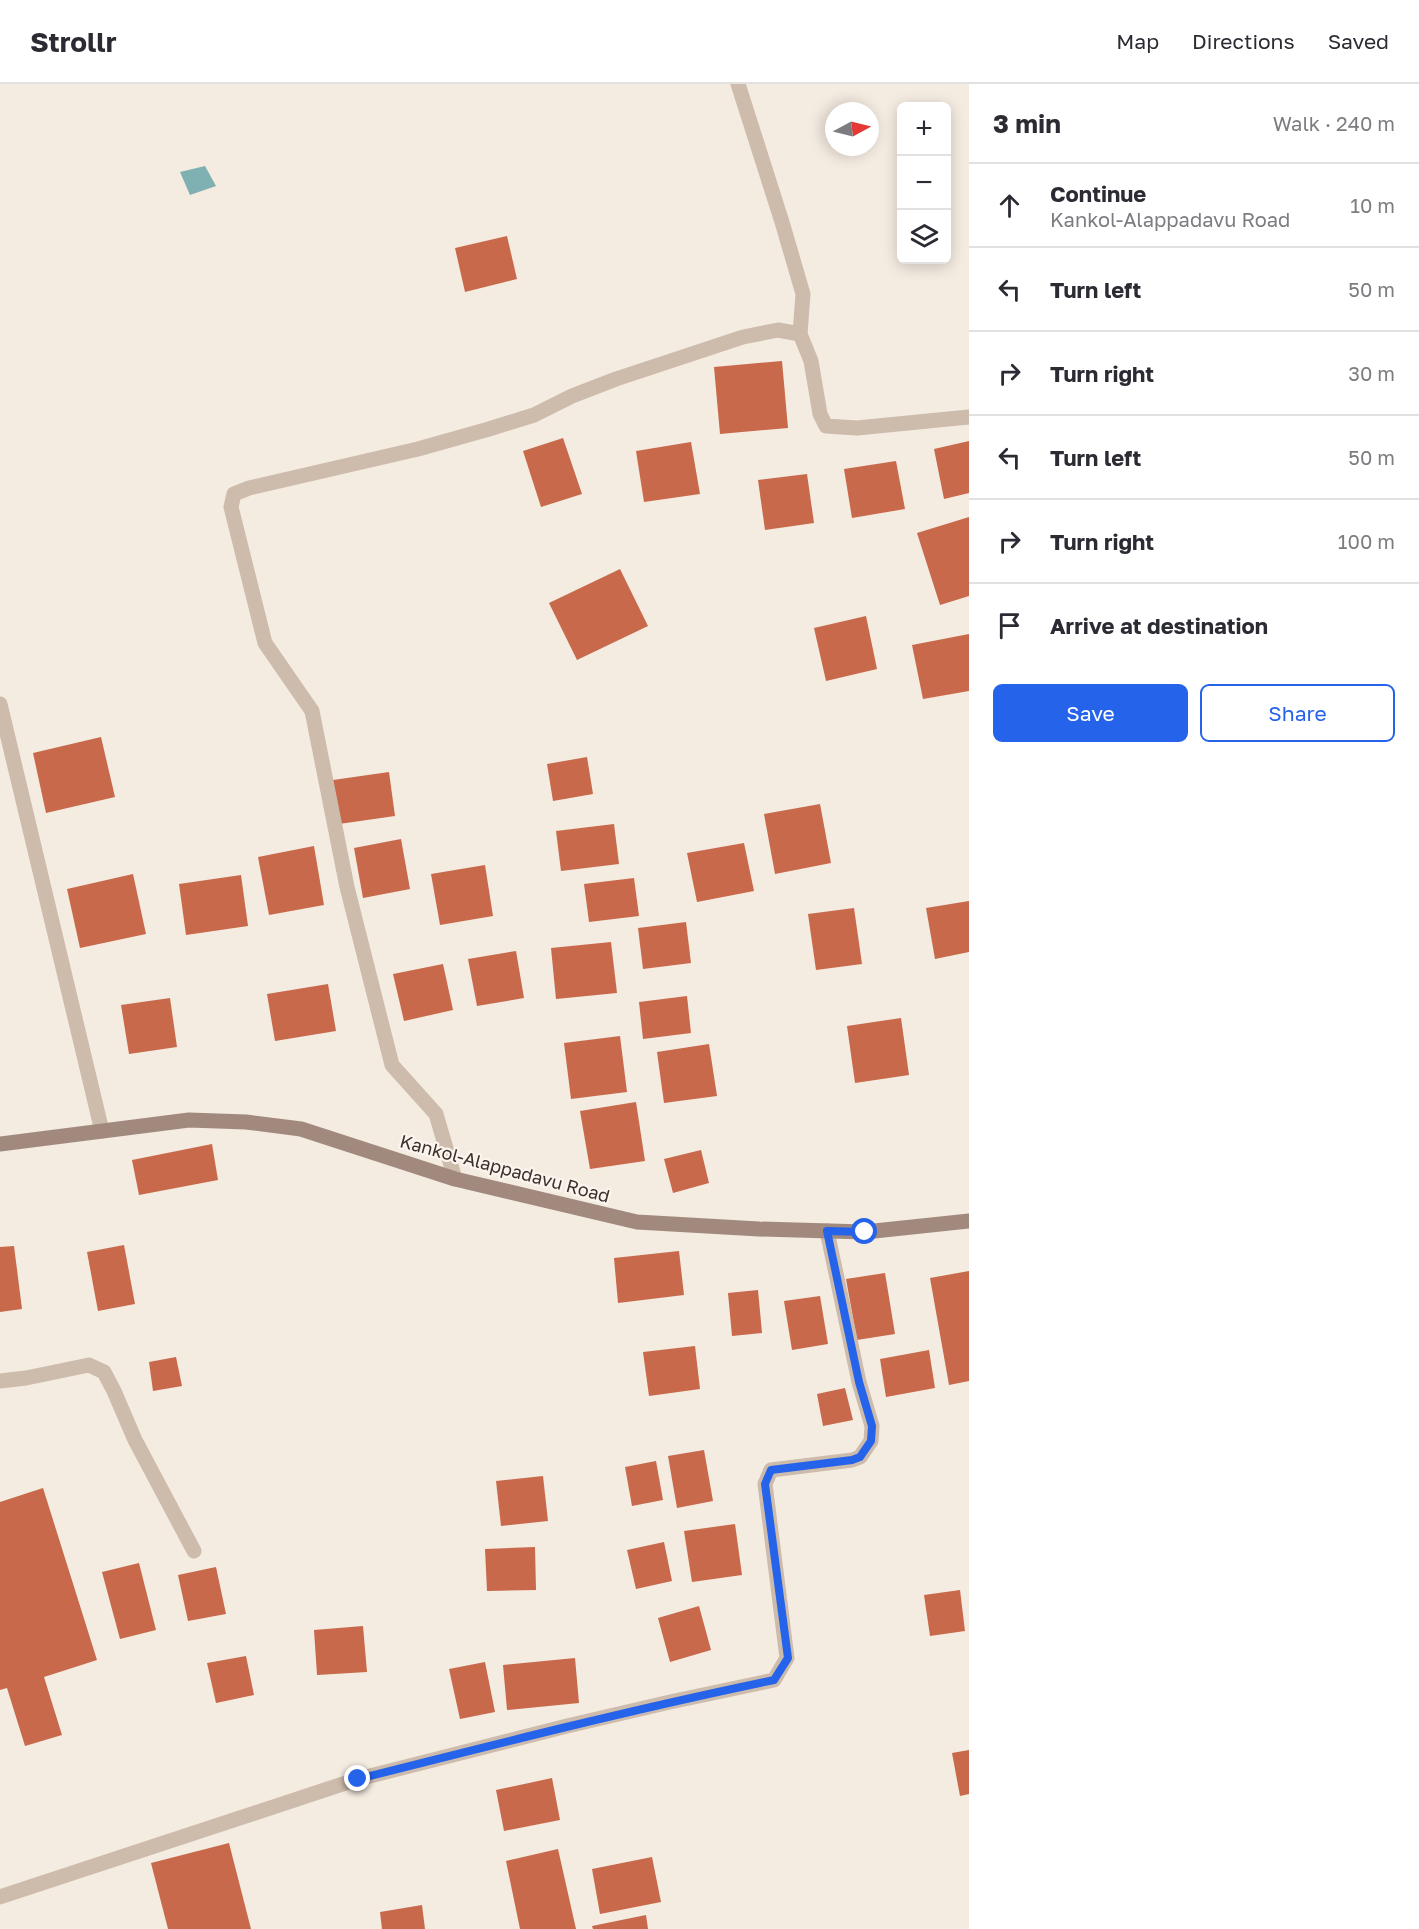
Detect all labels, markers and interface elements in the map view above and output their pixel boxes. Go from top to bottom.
text: Strollr [30,25,117,58]
text: Map [1116,28,1159,54]
text: Directions [1192,28,1295,54]
text: Saved [1328,28,1389,54]
north arrow [825,102,879,156]
map controls [897,102,951,264]
button: + [897,102,951,156]
text: 3 min [993,108,1061,139]
text: Walk · 240 m [1273,111,1395,135]
button: − [897,156,951,210]
text: Continue [1050,180,1146,207]
icon: ahead [993,189,1026,222]
text: 10 m [1350,193,1395,217]
text: Kankol-Alappadavu Road [1050,207,1290,231]
button: layers [897,210,951,264]
icon: left [993,273,1026,306]
text: Turn left [1050,276,1141,303]
text: 50 m [1348,277,1395,301]
icon: right [993,357,1026,390]
text: Turn right [1050,360,1154,387]
text: 30 m [1348,361,1395,385]
icon: left [993,441,1026,474]
text: Turn left [1050,444,1141,471]
text: 50 m [1348,445,1395,469]
icon: right [993,525,1026,558]
text: Turn right [1050,528,1154,555]
text: 100 m [1338,529,1395,553]
icon: arrive [993,609,1026,642]
text: Arrive at destination [1050,612,1268,639]
button: Save [993,684,1188,742]
button: Share [1200,684,1395,742]
street label: Kankol-Alappadavu Road [398,1129,612,1207]
route start [851,1218,877,1244]
route end [344,1765,370,1791]

